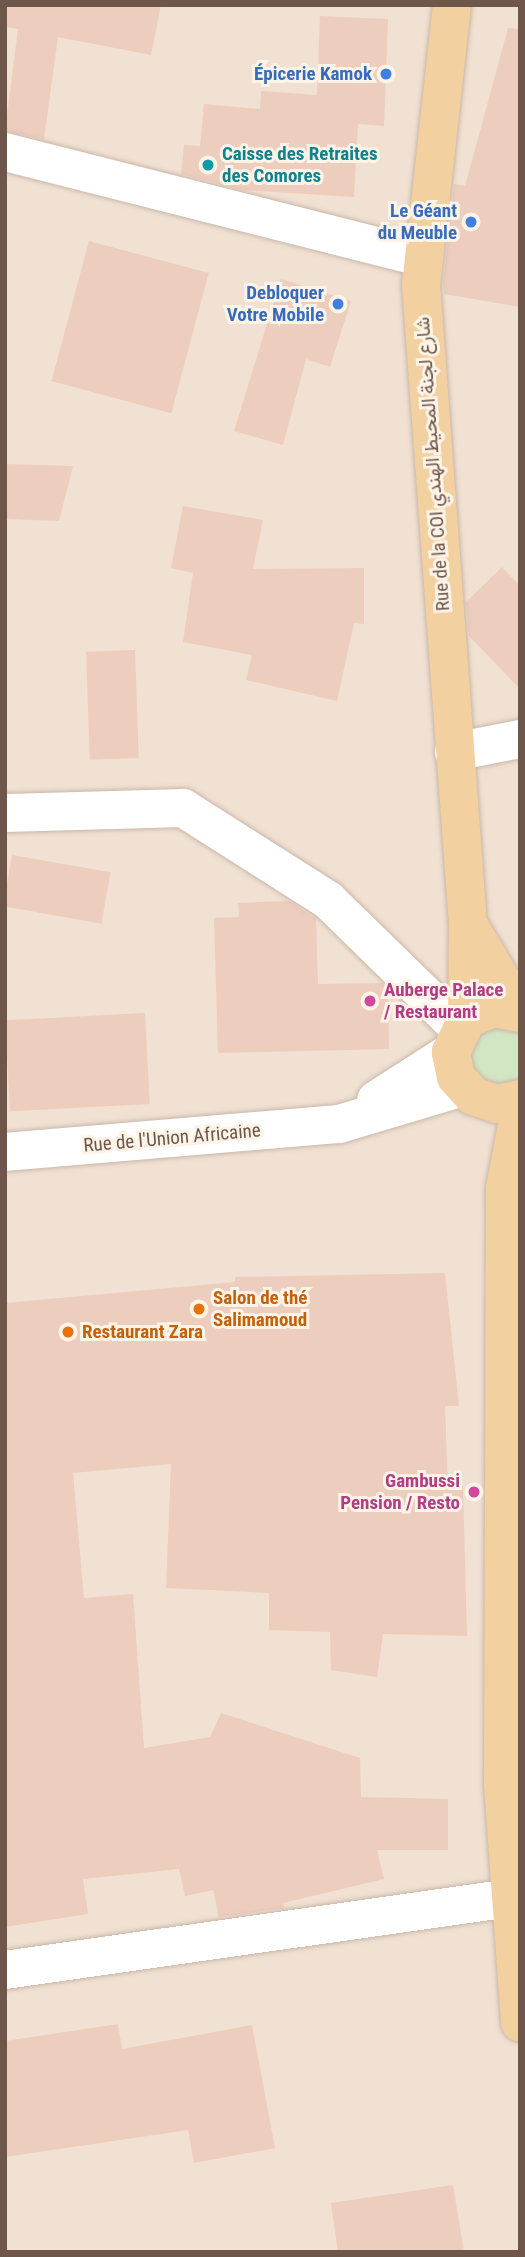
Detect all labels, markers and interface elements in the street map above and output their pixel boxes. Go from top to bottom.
place label: Épicerie Kamok [254,63,372,85]
marker: Épicerie Kamok [378,66,394,82]
place label: Caisse des Retraites des Comores [222,143,378,187]
marker: Caisse des Retraites des Comores [200,157,216,173]
place label: Le Géant du Meuble [378,200,457,244]
marker: Le Géant du Meuble [463,214,479,230]
place label: Debloquer Votre Mobile [227,282,324,326]
marker: Debloquer Votre Mobile [330,296,346,312]
street label: Rue de la COI شارع لجنة المحيط الهندي [411,316,455,612]
place label: Auberge Palace / Restaurant [384,979,503,1023]
marker: Auberge Palace / Restaurant [362,993,378,1009]
street label: Rue de l'Union Africaine [82,1119,262,1157]
place label: Salon de thé Salimamoud [213,1287,307,1331]
marker: Salon de thé Salimamoud [191,1301,207,1317]
place label: Restaurant Zara [82,1321,203,1343]
marker: Restaurant Zara [60,1324,76,1340]
place label: Gambussi Pension / Resto [340,1470,460,1514]
marker: Gambussi Pension / Resto [466,1484,482,1500]

